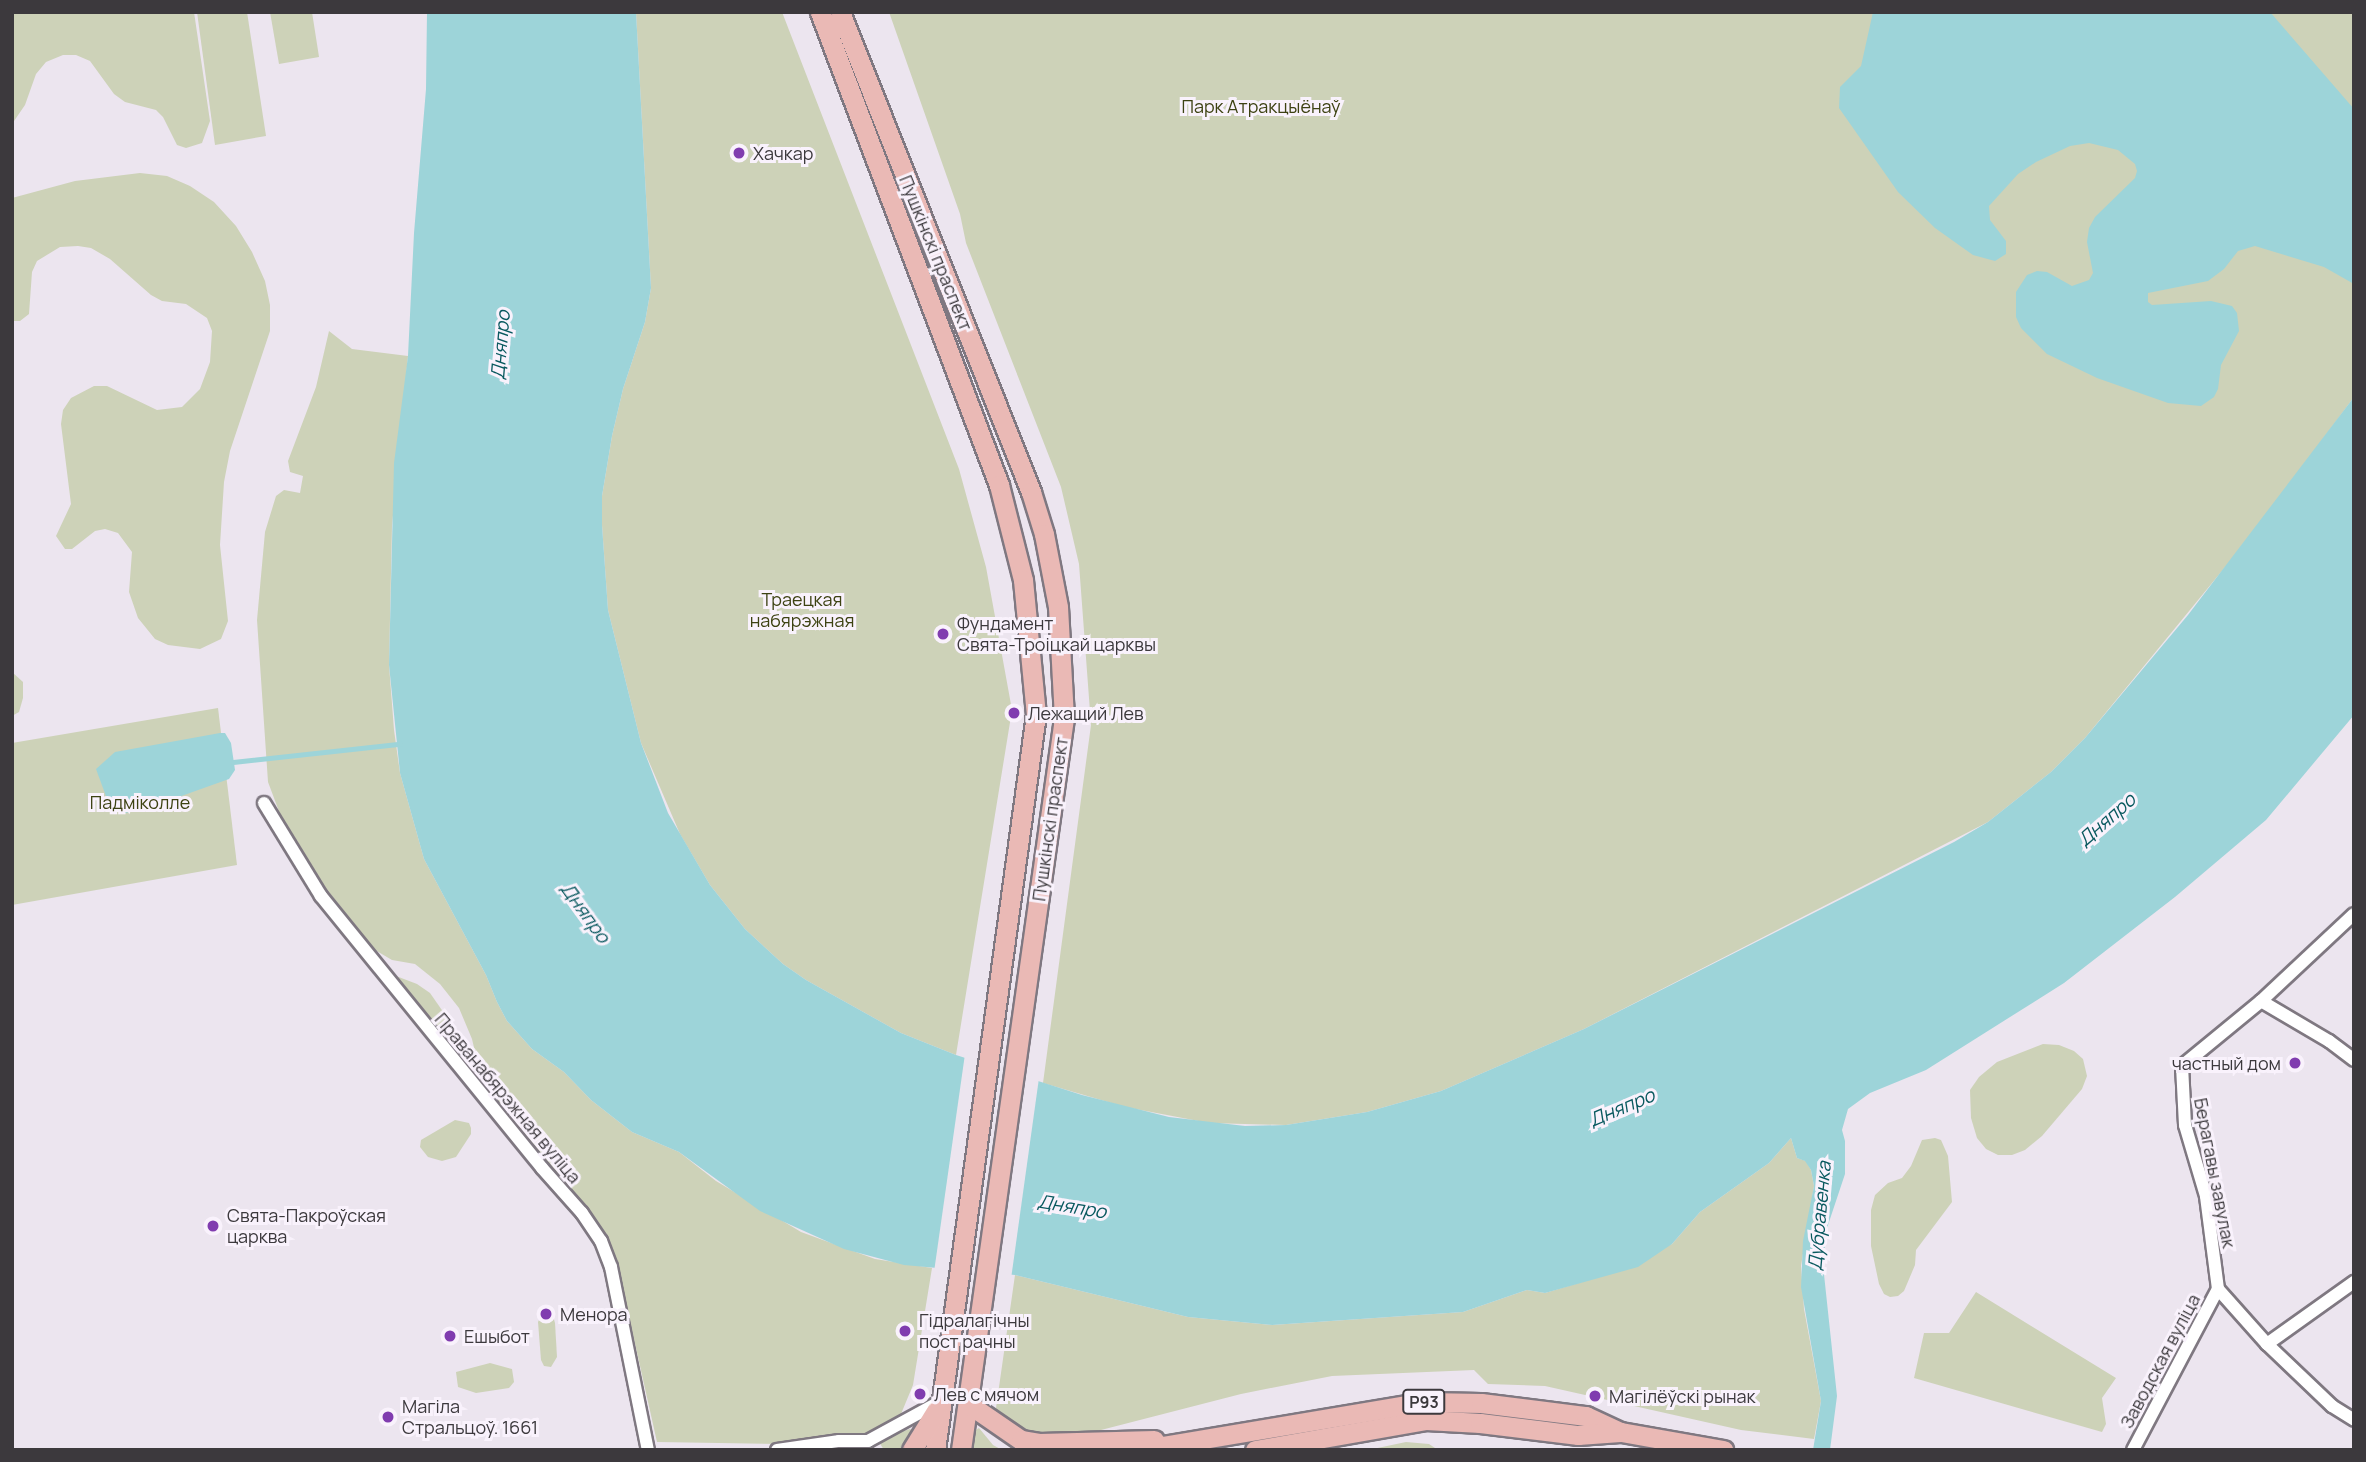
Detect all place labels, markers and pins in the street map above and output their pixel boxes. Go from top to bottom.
place label: Хачкар [753,142,813,164]
marker: Хачкар [731,145,747,161]
place label: Фундамент Свята-Троіцкай царквы [957,613,1156,656]
marker: Фундамент Свята-Троіцкай царквы [935,626,951,642]
place label: Лежащий Лев [1028,702,1144,724]
marker: Лежащий Лев [1006,705,1022,721]
place label: частный дом [2172,1052,2281,1074]
marker: частный дом [2287,1055,2303,1071]
place label: Свята-Пакроўская царква [227,1205,386,1248]
marker: Свята-Пакроўская царква [205,1218,221,1234]
place label: Менора [560,1303,628,1325]
marker: Менора [538,1306,554,1322]
place label: Гідралагічны пост рачны [919,1310,1030,1352]
marker: Гідралагічны пост рачны [897,1323,913,1339]
place label: Ешыбот [464,1325,530,1347]
marker: Ешыбот [442,1328,458,1344]
place label: Лев с мячом [934,1383,1039,1405]
place label: Магілёўскі рынак [1609,1385,1756,1407]
marker: Лев с мячом [912,1386,928,1402]
marker: Магілёўскі рынак [1587,1388,1603,1404]
place label: Магіла Стральцоў. 1661 [402,1396,538,1438]
marker: Магіла Стральцоў. 1661 [380,1409,396,1425]

